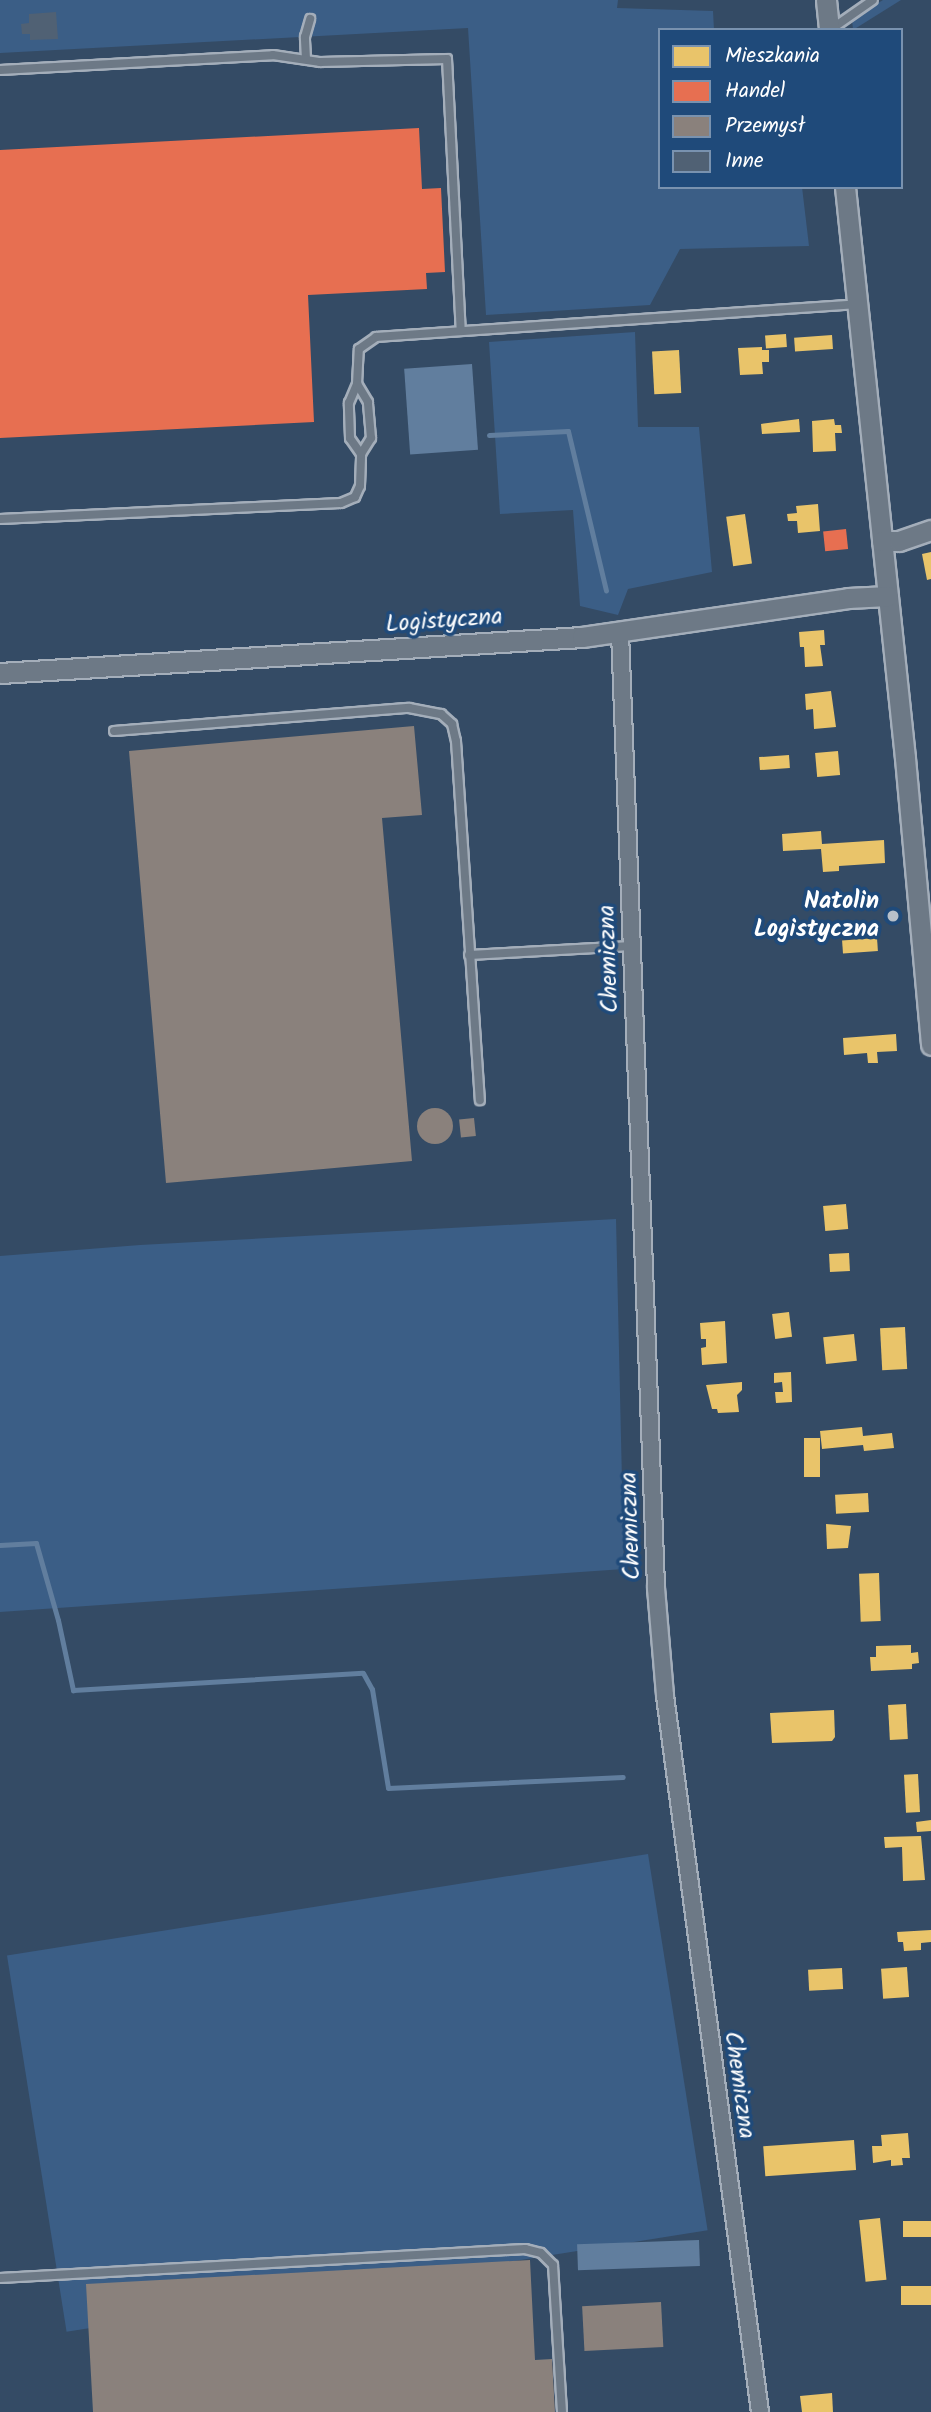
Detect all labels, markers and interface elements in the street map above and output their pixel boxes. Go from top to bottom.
legend [658,28,903,189]
text: Mieszkania [725,40,820,73]
text: Handel [725,75,785,108]
text: Przemysł [725,110,805,143]
text: Inne [725,145,763,178]
street label: Logistyczna [385,603,503,639]
place label: Natolin Logistyczna [754,888,879,944]
street label: Chemiczna [593,904,625,1014]
marker: Natolin Logistyczna [885,908,901,924]
street label: Chemiczna [615,1471,647,1581]
street label: Chemiczna [717,2029,761,2141]

